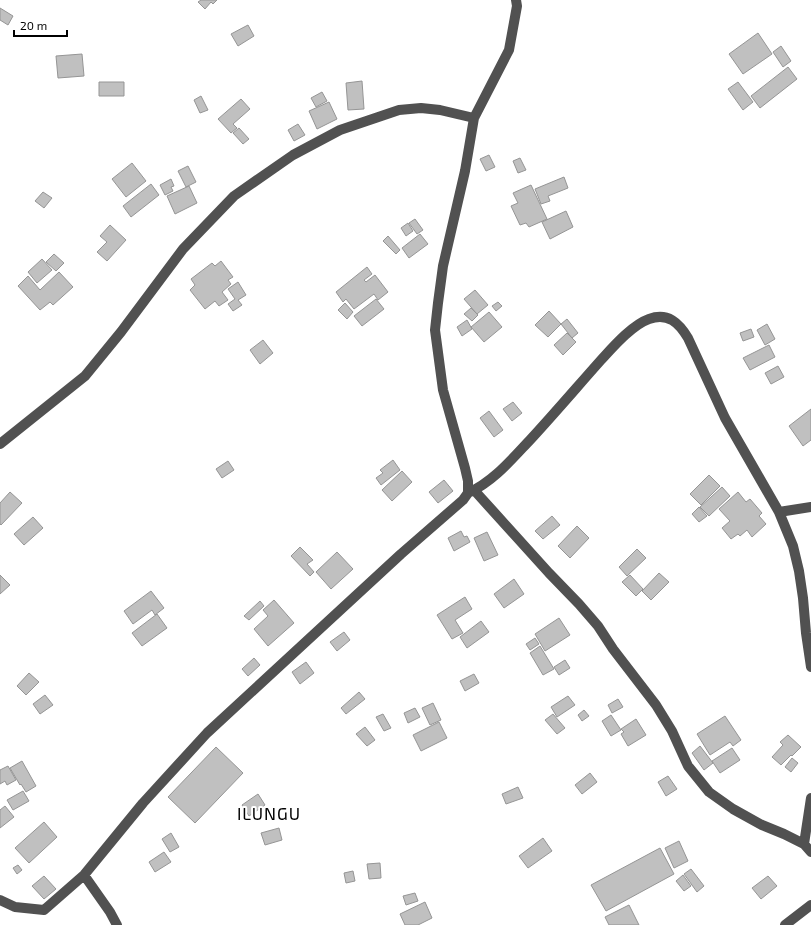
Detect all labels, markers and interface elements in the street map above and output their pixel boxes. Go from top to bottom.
scale bar [14,12,67,38]
text: 20 m [20,18,47,32]
district label: ILUNGU [237,803,301,823]

